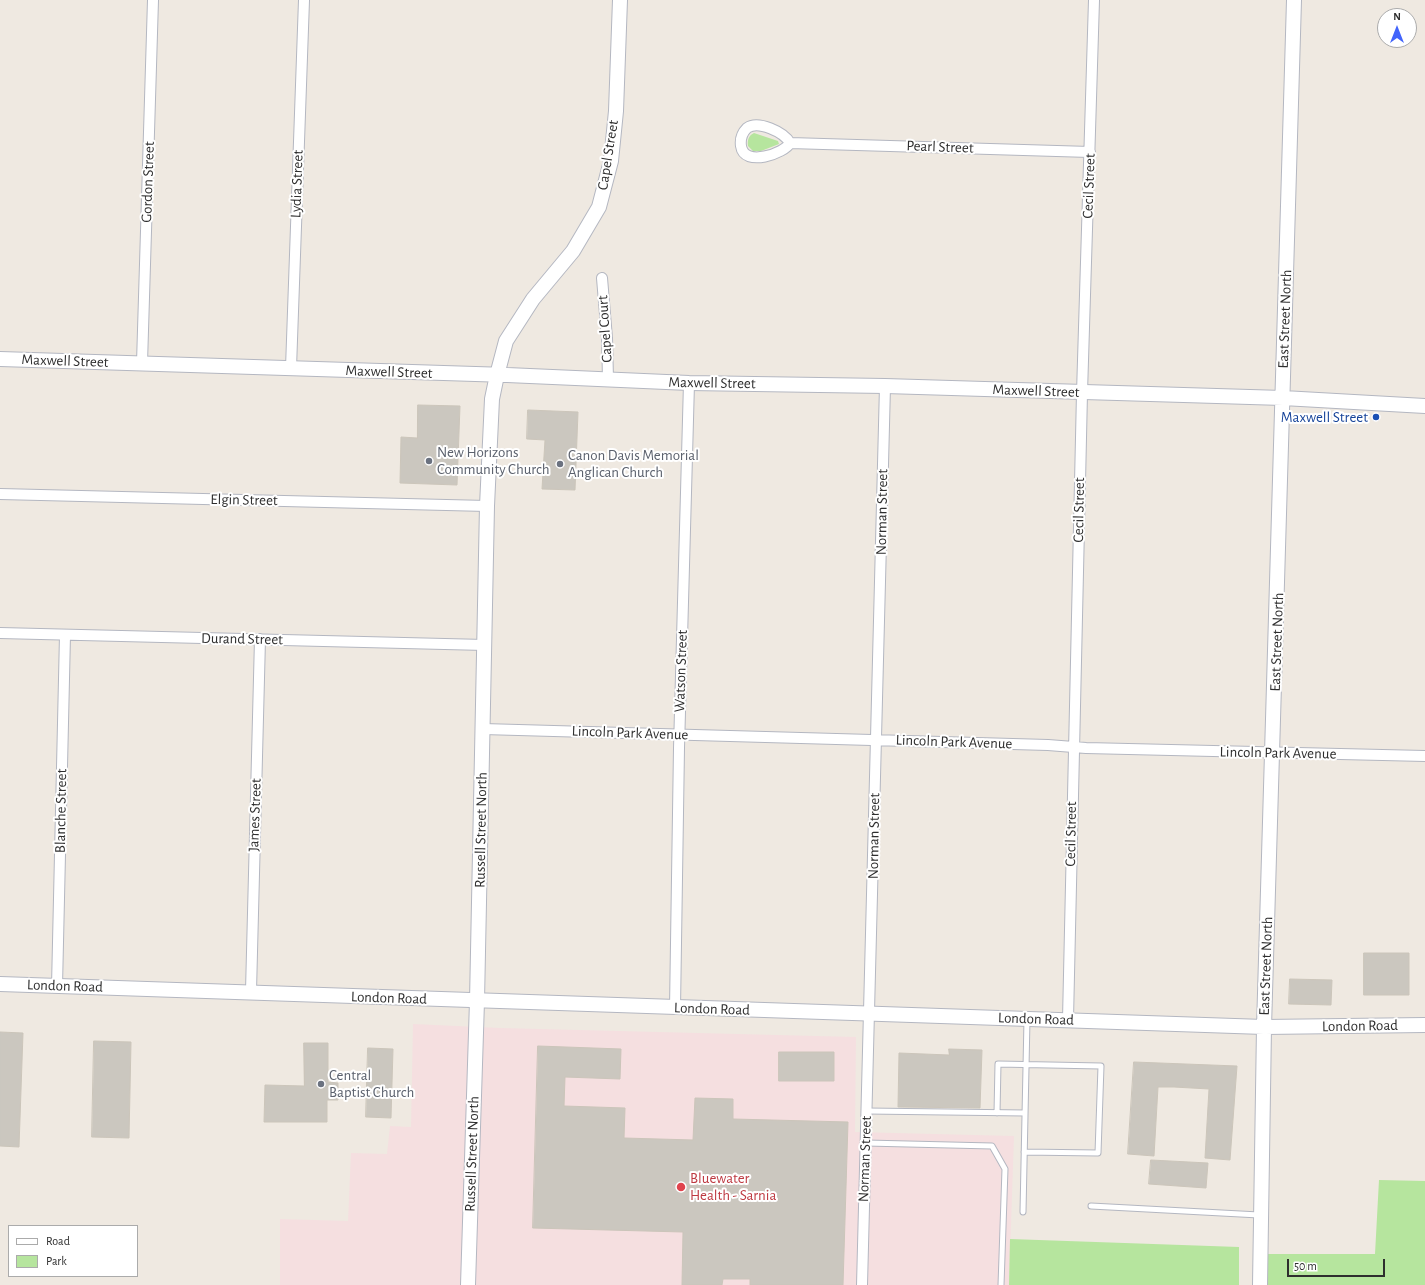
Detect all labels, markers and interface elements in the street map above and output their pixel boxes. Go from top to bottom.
north arrow [1377,8,1417,48]
text: N [1393,11,1401,22]
street label: Capel Street [594,119,622,191]
street label: Pearl Street [906,137,974,157]
street label: Gordon Street [138,141,158,223]
street label: Lydia Street [287,150,307,218]
street label: Cecil Street [1079,153,1099,219]
street label: East Street North [1274,269,1296,369]
street label: Capel Court [594,295,616,363]
street label: Maxwell Street [21,350,109,372]
street label: Maxwell Street [345,361,433,383]
street label: Maxwell Street [668,373,756,393]
street label: Maxwell Street [992,380,1080,402]
place label: Maxwell Street [1281,408,1368,426]
marker: Maxwell Street [1371,412,1381,422]
place label: New Horizons Community Church [437,443,550,478]
place label: Canon Davis Memorial Anglican Church [568,446,699,481]
marker: New Horizons Community Church [424,456,434,466]
marker: Canon Davis Memorial Anglican Church [555,459,565,469]
street label: Norman Street [872,469,892,555]
street label: Cecil Street [1069,477,1089,543]
street label: Elgin Street [210,490,278,510]
street label: East Street North [1266,592,1288,692]
street label: Durand Street [201,629,283,649]
street label: Watson Street [671,629,691,713]
street label: Lincoln Park Avenue [571,722,689,744]
street label: Lincoln Park Avenue [895,731,1013,753]
street label: Lincoln Park Avenue [1219,743,1337,763]
street label: Blanche Street [51,769,71,853]
street label: Russell Street North [471,772,491,888]
street label: James Street [245,778,265,852]
street label: Norman Street [864,793,884,879]
street label: Cecil Street [1061,801,1081,867]
street label: East Street North [1255,916,1277,1016]
street label: London Road [27,976,103,996]
street label: London Road [351,988,427,1008]
street label: London Road [674,999,750,1019]
street label: London Road [998,1009,1074,1029]
street label: London Road [1322,1016,1398,1036]
place label: Central Baptist Church [329,1066,414,1101]
marker: Central Baptist Church [316,1079,326,1089]
street label: Russell Street North [461,1096,483,1212]
street label: Norman Street [854,1116,876,1202]
place label: Bluewater Health - Sarnia [690,1169,776,1204]
marker: Bluewater Health - Sarnia [675,1181,687,1193]
legend [8,1225,138,1277]
text: Road [46,1235,70,1247]
scale bar [1289,1251,1387,1277]
text: Park [46,1255,67,1267]
text: 50 m [1294,1260,1317,1272]

